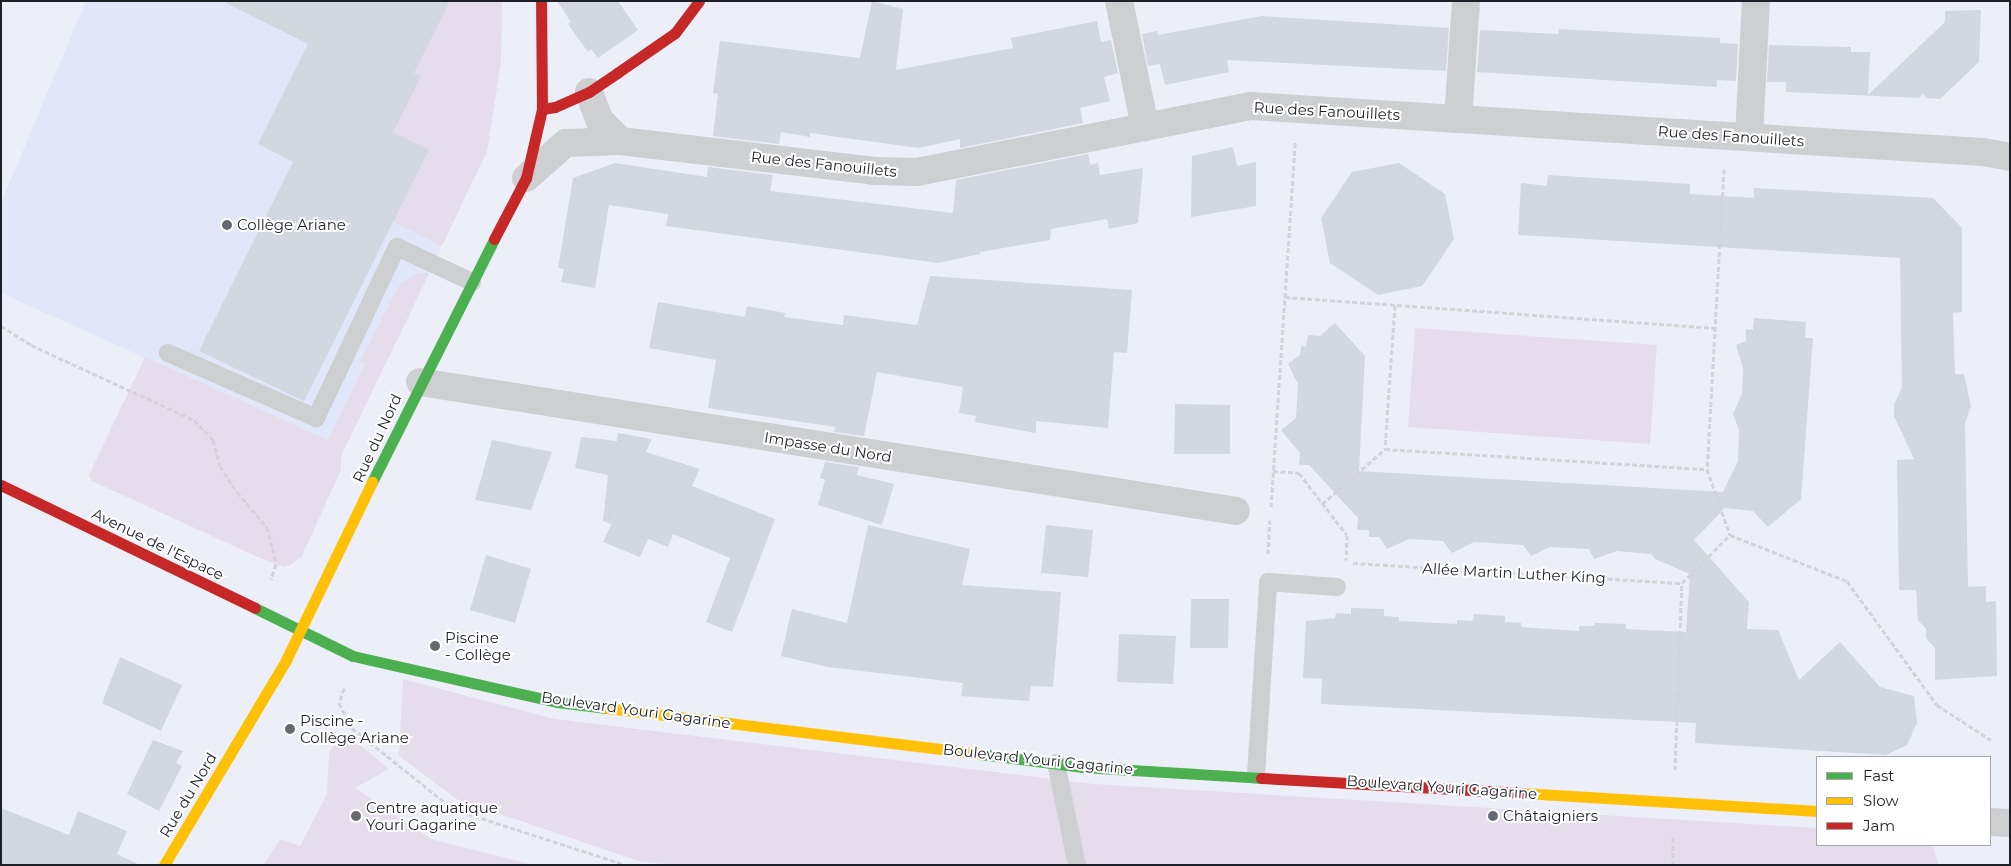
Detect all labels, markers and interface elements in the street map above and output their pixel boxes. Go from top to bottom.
street label: Rue des Fanouillets [1253,98,1401,124]
street label: Rue des Fanouillets [1657,122,1805,150]
street label: Rue des Fanouillets [750,147,898,181]
place label: Collège Ariane [237,216,346,234]
marker: Collège Ariane [221,219,233,231]
street label: Rue du Nord [349,391,405,485]
street label: Impasse du Nord [763,428,893,466]
street label: Avenue de l'Espace [89,504,227,584]
street label: Allée Martin Luther King [1422,559,1606,587]
place label: Piscine - Collège [445,628,511,663]
marker: Piscine - Collège [429,640,441,652]
street label: Boulevard Youri Gagarine [540,688,732,732]
place label: Piscine - Collège Ariane [300,711,409,746]
marker: Piscine - Collège Ariane [284,723,296,735]
street label: Boulevard Youri Gagarine [942,740,1134,778]
street label: Rue du Nord [156,749,220,841]
legend [1816,756,1991,846]
text: Fast [1863,766,1894,785]
street label: Boulevard Youri Gagarine [1346,771,1538,803]
text: Slow [1863,791,1899,810]
place label: Centre aquatique Youri Gagarine [366,798,498,833]
place label: Châtaigniers [1503,807,1598,825]
marker: Centre aquatique Youri Gagarine [350,810,362,822]
marker: Châtaigniers [1487,810,1499,822]
text: Jam [1863,816,1895,835]

